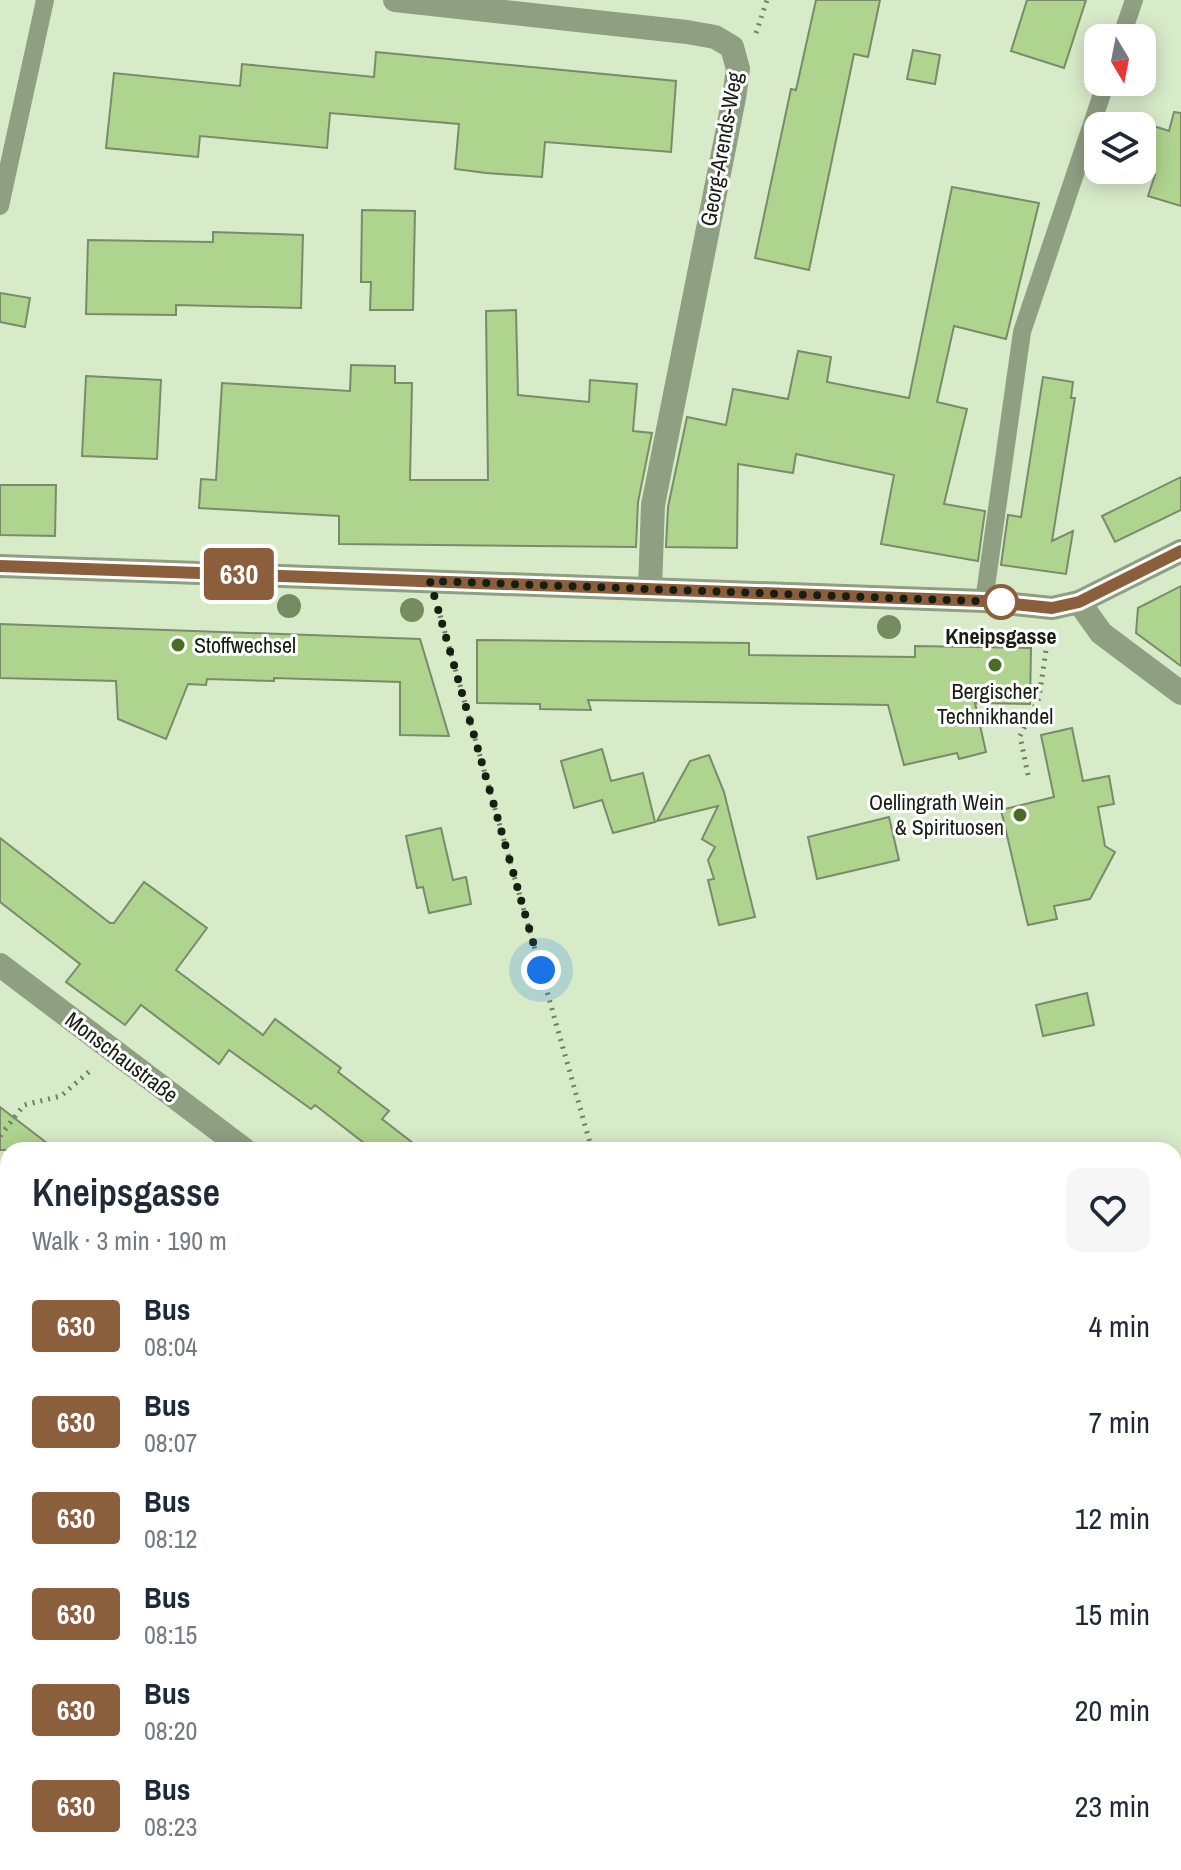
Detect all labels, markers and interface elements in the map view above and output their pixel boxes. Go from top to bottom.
north arrow [1084,24,1156,96]
map controls [1084,24,1156,184]
street label: Georg-Arends-Weg [693,70,749,228]
button: layers [1084,112,1156,184]
line badge: 630 [193,548,285,600]
text: 630 [220,555,258,593]
marker: Kneipsgasse [984,585,1018,619]
place label: Kneipsgasse [945,621,1057,651]
place label: Stoffwechsel [194,630,296,660]
marker: Stoffwechsel [169,636,187,654]
marker: Bergischer Technikhandel [986,656,1004,674]
place label: Bergischer Technikhandel [937,676,1053,731]
place label: Oellingrath Wein & Spirituosen [869,787,1004,842]
marker: Oellingrath Wein & Spirituosen [1011,806,1029,824]
your location [521,950,561,990]
street label: Monschaustraße [59,1005,185,1109]
text: Kneipsgasse [32,1167,220,1218]
button: heart [1066,1168,1150,1252]
text: Walk · 3 min · 190 m [32,1223,227,1258]
text: Bus [144,1289,190,1329]
text: 4 min [1088,1306,1150,1346]
text: 630 [57,1307,95,1345]
text: 08:04 [144,1329,197,1364]
text: Bus [144,1385,190,1425]
text: 7 min [1088,1402,1150,1442]
text: 630 [57,1403,95,1441]
text: 08:07 [144,1425,197,1460]
text: Bus [144,1481,190,1521]
text: 12 min [1075,1498,1150,1538]
text: 630 [57,1499,95,1537]
text: 08:12 [144,1521,197,1556]
text: Bus [144,1577,190,1617]
text: 15 min [1075,1594,1150,1634]
text: 630 [57,1595,95,1633]
text: 08:15 [144,1617,197,1652]
text: Bus [144,1673,190,1713]
text: 20 min [1075,1690,1150,1730]
text: 630 [57,1691,95,1729]
text: 08:20 [144,1713,197,1748]
text: Bus [144,1769,190,1809]
text: 23 min [1075,1786,1150,1826]
text: 630 [57,1787,95,1825]
text: 08:23 [144,1809,197,1844]

